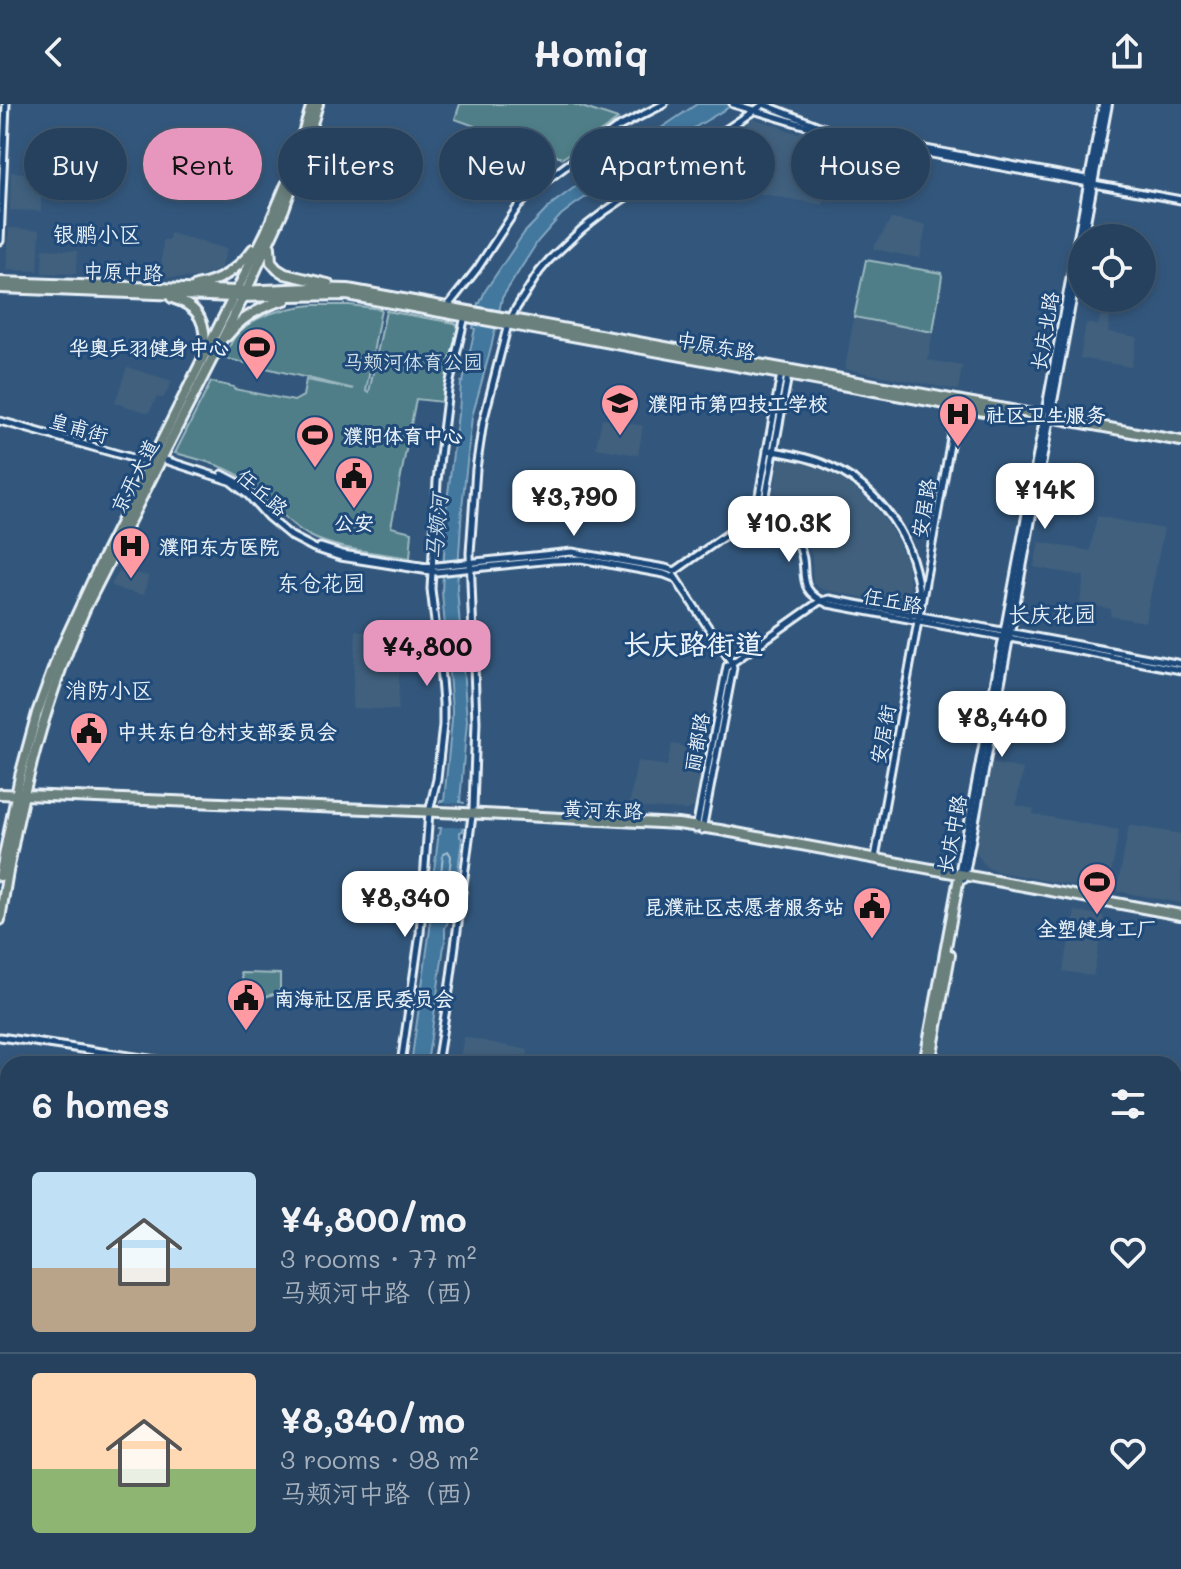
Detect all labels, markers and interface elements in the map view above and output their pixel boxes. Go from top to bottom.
text: Homiq [533,29,648,76]
icon: back [32,30,76,74]
icon: share [1105,30,1149,74]
chip: Buy [24,128,127,200]
chip: Rent [143,128,262,200]
chip: Filters [278,128,423,200]
chip: New [439,128,555,200]
chip: Apartment [571,128,775,200]
chip: House [791,128,930,200]
district label: 银鹏小区 [53,219,141,248]
map controls [1068,224,1156,312]
button: locate [1068,224,1156,312]
street label: 中原中路 [83,257,164,285]
street label: 长庆北路 [1024,288,1064,373]
street label: 中原东路 [674,325,759,365]
sports icon: 华奥乒羽健身中心 [236,326,278,381]
place label: 华奥乒羽健身中心 [69,334,229,360]
park label: 马颊河体育公园 [343,348,483,374]
school or university icon: 濮阳市第四技工学校 [599,382,641,437]
place label: 濮阳市第四技工学校 [648,390,828,416]
hospital icon: 社区卫生服务 [937,393,979,448]
place label: 社区卫生服务 [986,401,1106,427]
street label: 皇甫街 [47,406,111,448]
sports icon: 濮阳体育中心 [294,414,336,469]
place label: 濮阳体育中心 [343,422,463,448]
street label: 京开大道 [104,434,164,518]
public building icon: 公安 [333,455,375,510]
street label: 任丘路 [232,463,295,522]
pin: ¥14K [998,463,1092,531]
pin: ¥3,790 [509,470,639,538]
text: ¥14K [1014,472,1076,506]
street label: 安居路 [905,475,941,540]
text: ¥3,790 [530,479,618,513]
water label: 马颊河 [419,490,454,561]
pin: ¥10.3K [724,496,854,564]
text: ¥10.3K [746,505,832,539]
place label: 公安 [334,509,374,535]
hospital icon: 濮阳东方医院 [110,525,152,580]
place label: 濮阳东方医院 [159,533,279,559]
district label: 东仓花园 [277,568,365,597]
street label: 任丘路 [861,582,926,619]
district label: 长庆花园 [1008,599,1096,628]
pin: ¥4,800 [362,620,492,688]
district label: 长庆路街道 [623,625,763,661]
text: ¥4,800 [381,629,473,663]
district label: 消防小区 [65,675,153,704]
pin: ¥8,440 [937,691,1067,759]
text: ¥8,440 [957,700,1047,734]
street label: 安居街 [864,702,900,766]
street label: 丽都路 [678,709,715,774]
public building icon: 中共东白仓村支部委员会 [68,710,110,765]
place label: 中共东白仓村支部委员会 [117,718,337,744]
street label: 长庆中路 [931,791,972,876]
street label: 黄河东路 [563,795,644,823]
sports icon: 全塑健身工厂 [1076,861,1118,916]
pin: ¥8,340 [340,871,470,939]
text: ¥8,340 [360,880,450,914]
public building icon: 昆濮社区志愿者服务站 [851,885,893,940]
place label: 昆濮社区志愿者服务站 [644,893,844,919]
place label: 全塑健身工厂 [1037,915,1157,941]
public building icon: 南海社区居民委员会 [225,977,267,1032]
place label: 南海社区居民委员会 [274,985,454,1011]
text: 6 homes [32,1082,170,1127]
icon: filters [1106,1082,1150,1126]
text: ¥4,800/mo [280,1196,467,1241]
icon: home [96,1204,192,1300]
icon: heart [1106,1230,1150,1274]
text: 3 rooms · 77 m² [280,1241,477,1275]
text: 马颊河中路（西） [280,1275,488,1309]
text: ¥8,340/mo [280,1397,465,1442]
icon: home [96,1405,192,1501]
icon: heart [1106,1431,1150,1475]
text: 3 rooms · 98 m² [280,1442,479,1476]
text: 马颊河中路（西） [280,1476,488,1510]

